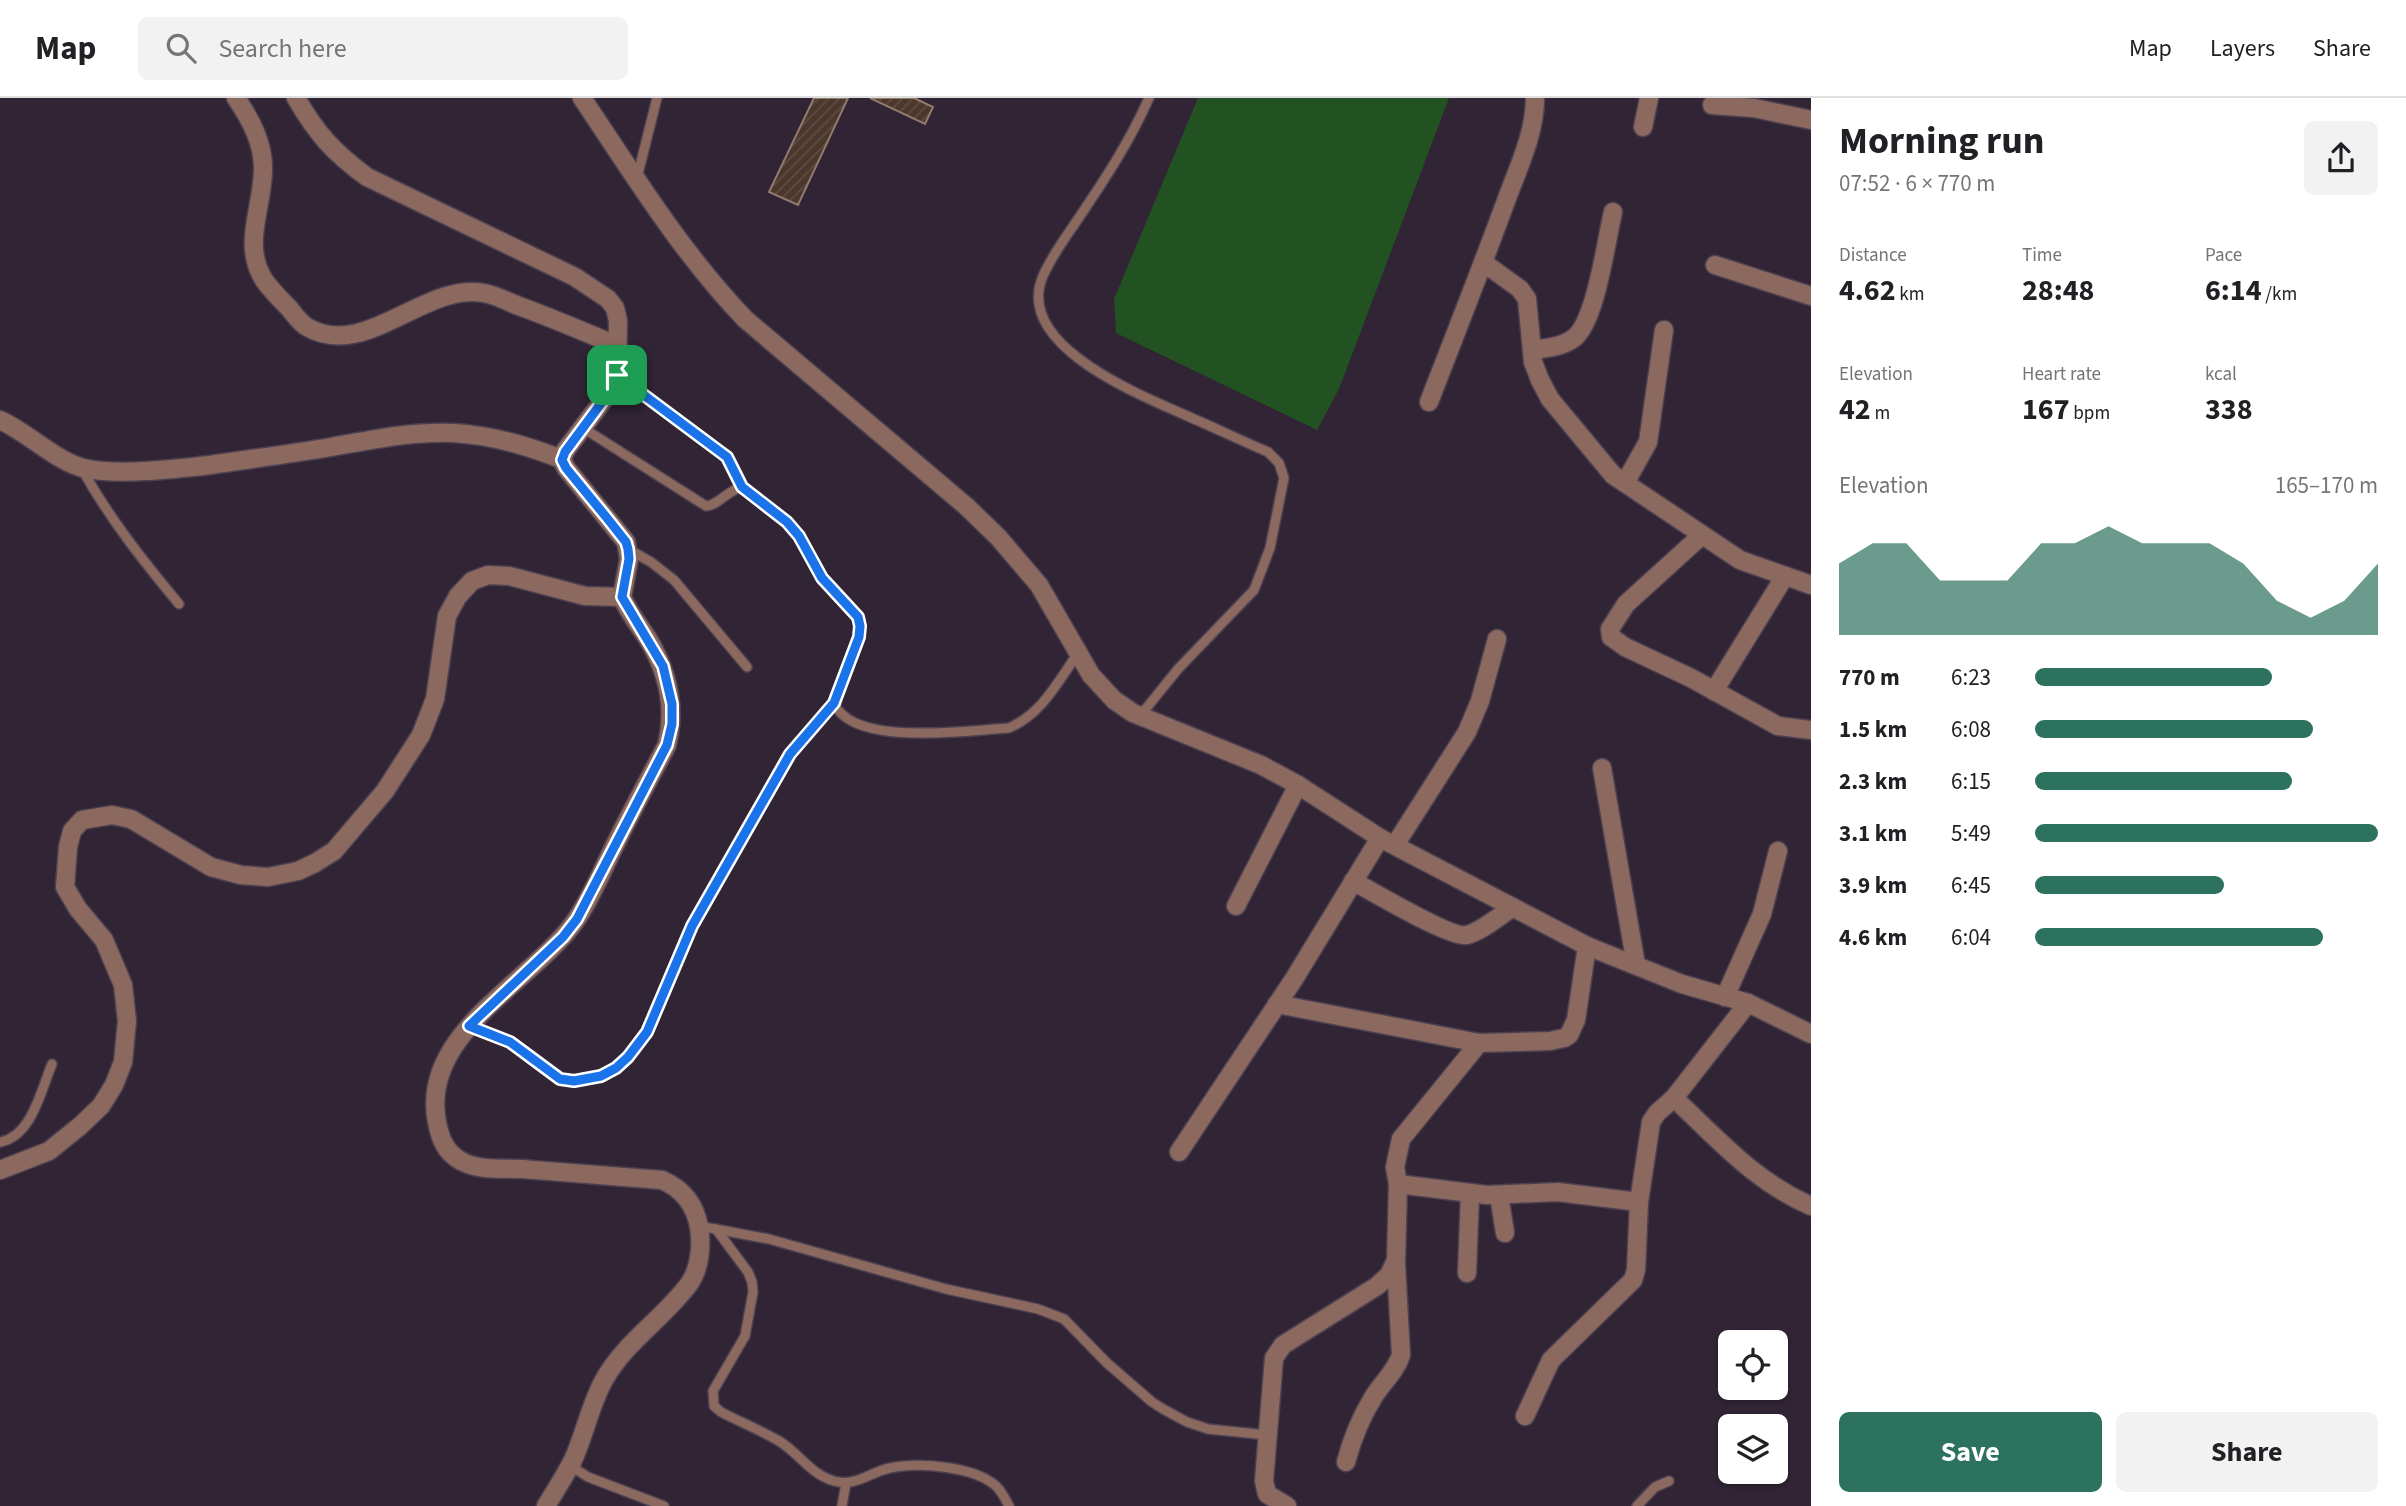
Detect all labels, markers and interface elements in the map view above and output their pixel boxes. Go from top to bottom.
search box [138,17,628,80]
text: Map [35,25,96,72]
icon: search [162,29,200,67]
text: Search here [218,30,347,67]
text: Map [2129,31,2172,66]
text: Layers [2210,31,2275,66]
text: Share [2313,31,2371,66]
text: Morning run [1839,114,2044,168]
button: share [2304,121,2378,195]
text: 07:52 · 6 × 770 m [1839,167,1995,200]
text: Distance [1839,242,1907,269]
text: Time [2022,242,2062,269]
text: Pace [2205,242,2242,269]
text: 4.62 [1839,269,1896,312]
text: 28:48 [2022,269,2094,312]
text: 6:14 [2205,269,2262,312]
text: km [1896,281,1925,308]
text: /km [2262,281,2297,308]
pin [587,345,647,405]
icon: arrive [598,356,636,394]
text: Elevation [1839,361,1913,388]
text: Heart rate [2022,361,2101,388]
text: kcal [2205,361,2237,388]
text: 42 [1839,388,1871,431]
text: 167 [2022,388,2070,431]
text: 338 [2205,388,2253,431]
text: m [1871,400,1890,427]
text: bpm [2070,400,2110,427]
text: Elevation [1839,469,1929,502]
text: 165–170 m [2275,469,2378,502]
text: 770 m [1839,661,1900,694]
text: 6:23 [1951,661,1991,694]
text: 1.5 km [1839,713,1907,746]
text: 6:08 [1951,713,1991,746]
text: 2.3 km [1839,765,1907,798]
text: 6:15 [1951,765,1991,798]
text: 3.1 km [1839,817,1907,850]
text: 5:49 [1951,817,1991,850]
text: 3.9 km [1839,869,1907,902]
text: 6:45 [1951,869,1991,902]
text: 4.6 km [1839,921,1907,954]
text: 6:04 [1951,921,1991,954]
map controls [1718,1330,1788,1484]
button: locate [1718,1330,1788,1400]
button: Save [1839,1412,2102,1492]
button: Share [2116,1412,2378,1492]
button: layers [1718,1414,1788,1484]

